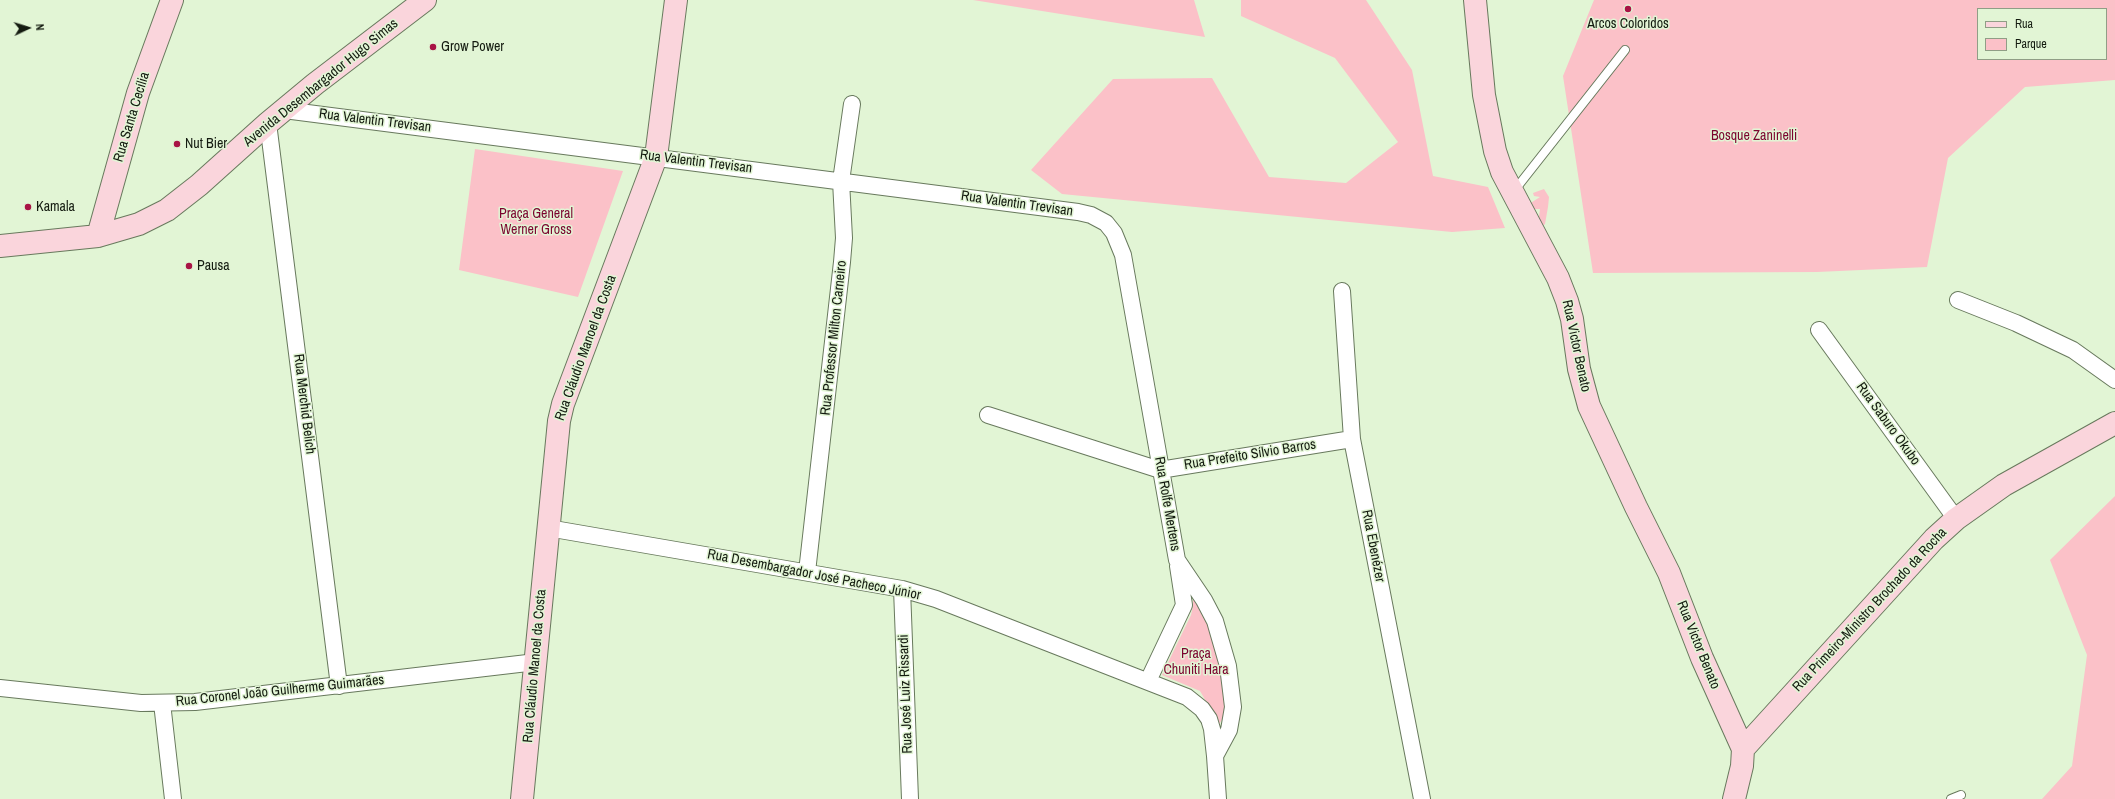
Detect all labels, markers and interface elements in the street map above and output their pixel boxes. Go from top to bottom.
marker: Arcos Coloridos [1623,4,1633,14]
north arrow [8,8,48,48]
legend [1977,8,2107,60]
street label: Avenida Desembargador Hugo Simas [240,15,402,151]
place label: Arcos Coloridos [1587,16,1669,32]
text: Rua [2015,16,2033,32]
text: N [33,23,47,31]
text: Parque [2015,36,2047,52]
place label: Grow Power [441,39,504,55]
marker: Grow Power [428,42,438,52]
street label: Rua Santa Cecília [110,70,154,164]
street label: Rua Valentin Trevisan [318,106,432,136]
park label: Bosque Zaninelli [1711,128,1797,144]
place label: Nut Bier [185,136,227,152]
marker: Nut Bier [172,139,182,149]
street label: Rua Valentin Trevisan [639,147,753,177]
street label: Rua Valentin Trevisan [960,188,1074,220]
place label: Kamala [36,199,75,215]
marker: Kamala [23,202,33,212]
park label: Praça General Werner Gross [499,206,573,238]
place label: Pausa [197,258,230,274]
street label: Rua Professor Milton Carneiro [818,260,850,416]
marker: Pausa [184,261,194,271]
street label: Rua Cláudio Manoel da Costa [552,273,620,423]
street label: Rua Victor Benato [1558,298,1594,394]
street label: Rua Merchid Belich [290,353,318,455]
street label: Rua Saburo Okubo [1852,379,1924,469]
street label: Rua Prefeito Sílvio Barros [1183,436,1317,474]
street label: Rua Rolfe Mertens [1150,455,1184,553]
street label: Rua Ebenézer [1358,508,1388,584]
street label: Rua Primeiro-Ministro Brochado da Rocha [1789,524,1951,696]
street label: Rua Desembargador José Pacheco Júnior [706,546,922,604]
street label: Rua Cláudio Manoel da Costa [520,589,550,743]
street label: Rua Victor Benato [1673,598,1723,692]
street label: Rua José Luiz Rissardi [896,634,916,754]
park label: Praça Chuniti Hara [1163,646,1229,678]
street label: Rua Coronel João Guilherme Guimarães [175,672,385,710]

